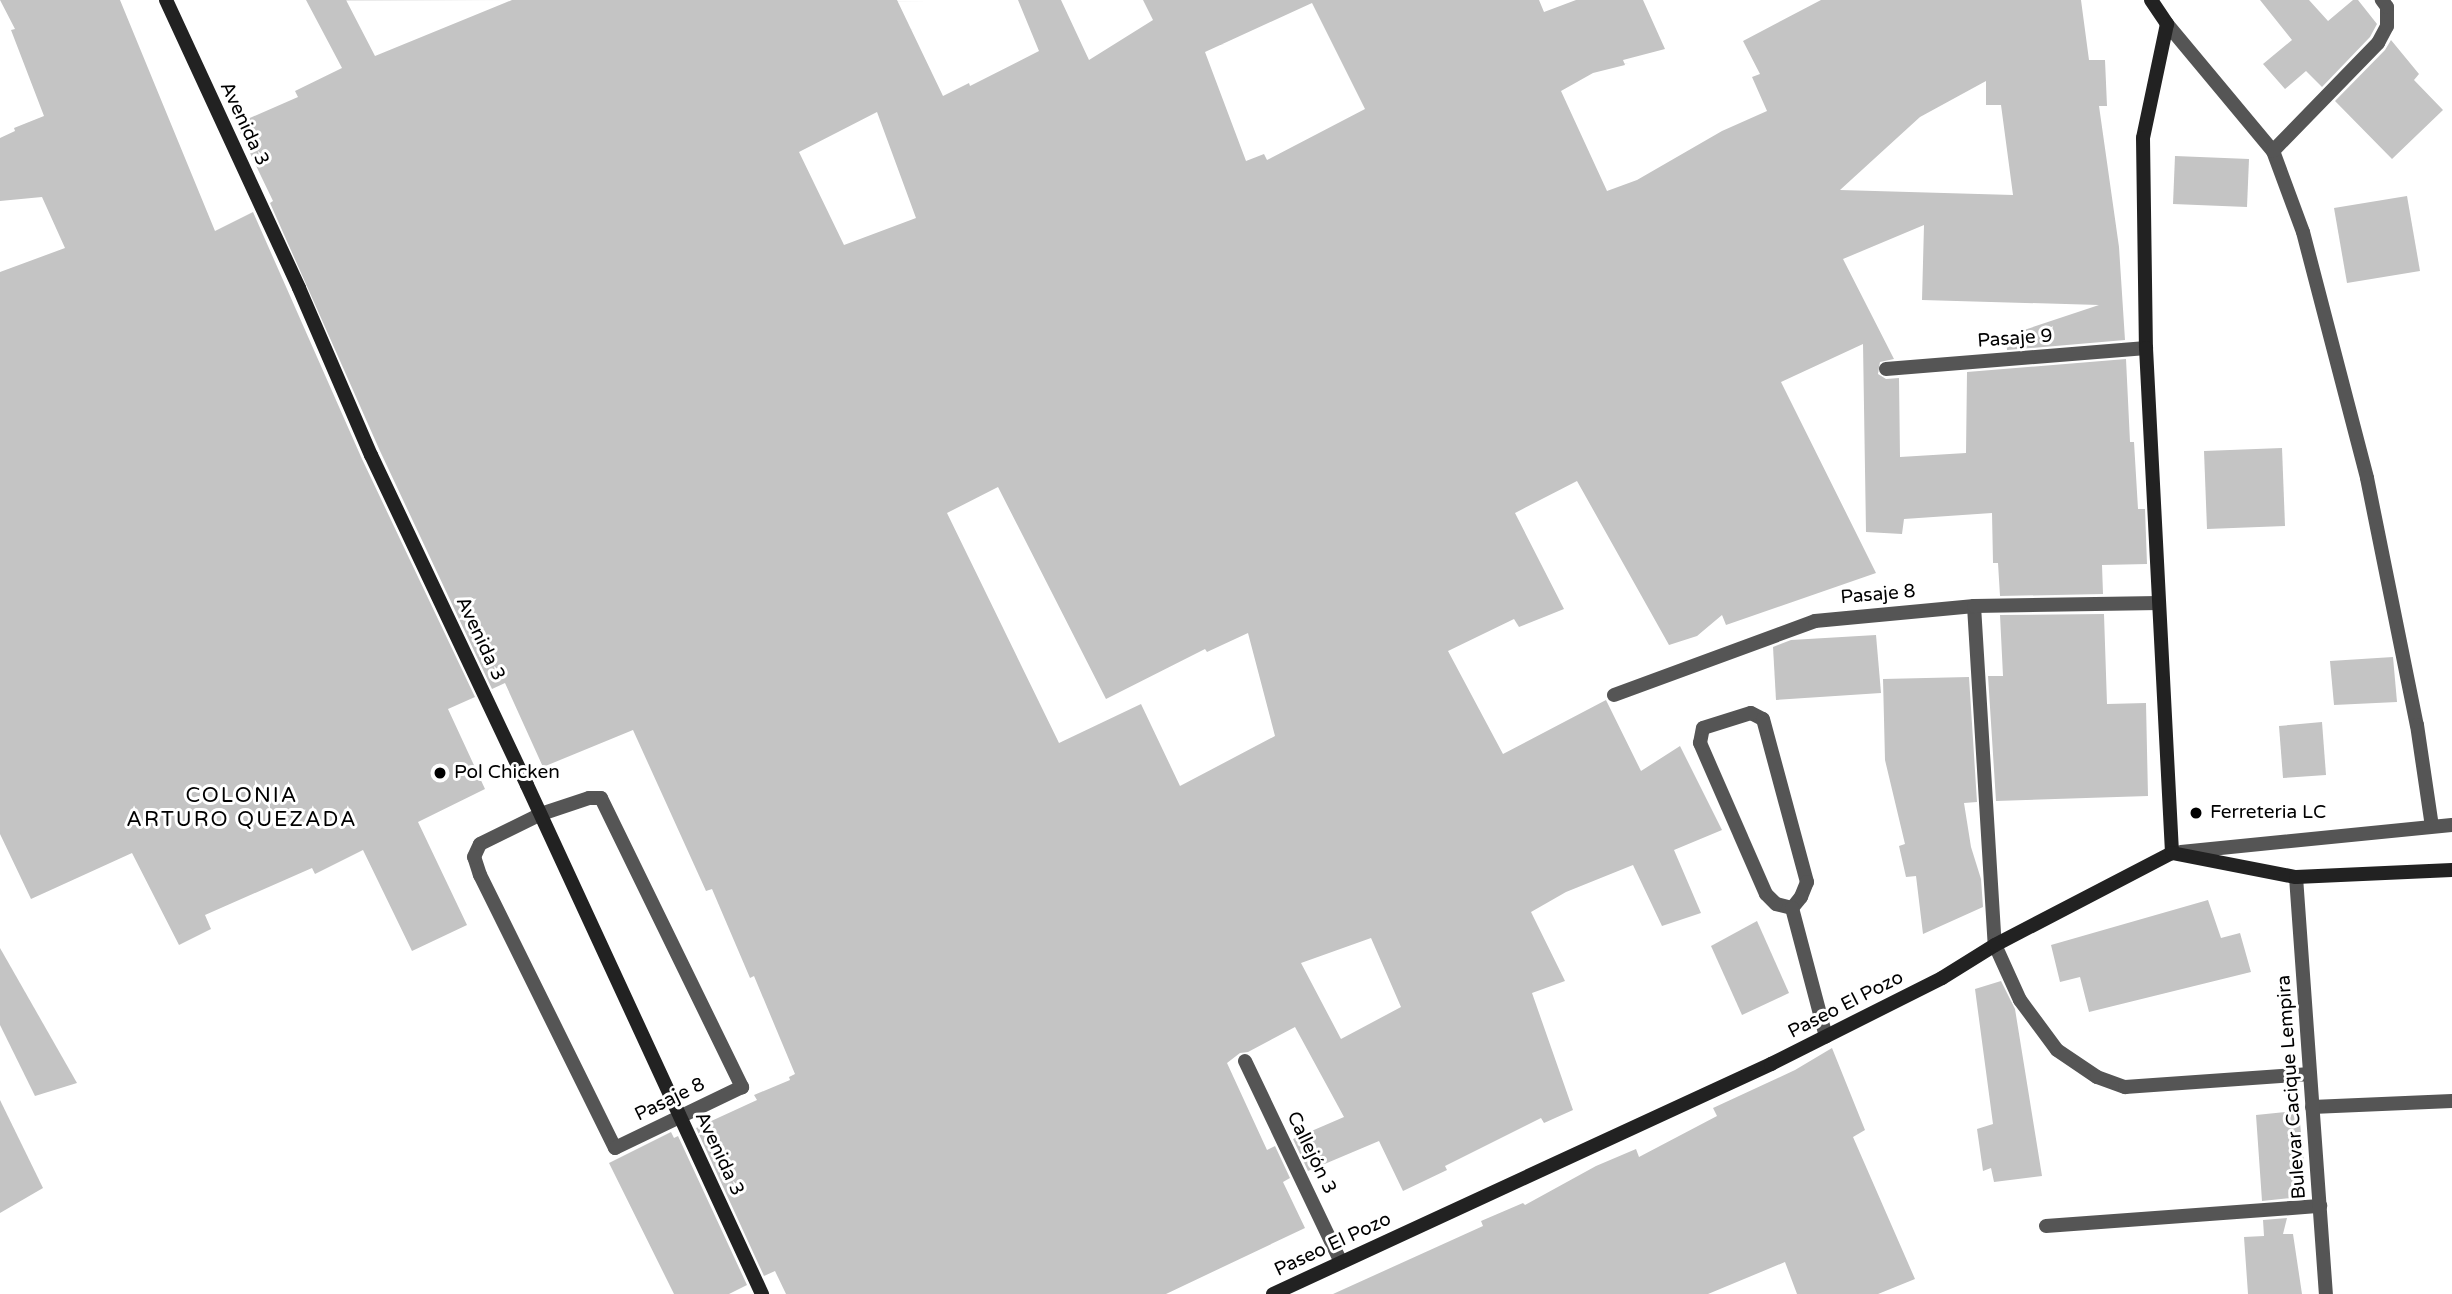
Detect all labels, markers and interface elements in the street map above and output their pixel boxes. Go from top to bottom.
street label: Avenida 3 [215,78,273,170]
street label: Pasaje 9 [1977,325,2053,353]
street label: Pasaje 8 [1840,580,1916,610]
street label: Avenida 3 [451,593,509,685]
place label: Pol Chicken [454,762,560,784]
marker: Pol Chicken [432,765,448,781]
district label: COLONIA ARTURO QUEZADA [128,783,356,833]
place label: Ferreteria LC [2210,802,2326,824]
marker: Ferreteria LC [2188,805,2204,821]
street label: Paseo El Pozo [1785,966,1907,1044]
street label: Bulevar Cacique Lempira [2273,974,2311,1200]
street label: Pasaje 8 [631,1073,709,1127]
street label: Avenida 3 [690,1108,748,1200]
street label: Callejón 3 [1281,1108,1341,1198]
street label: Paseo El Pozo [1271,1208,1395,1282]

